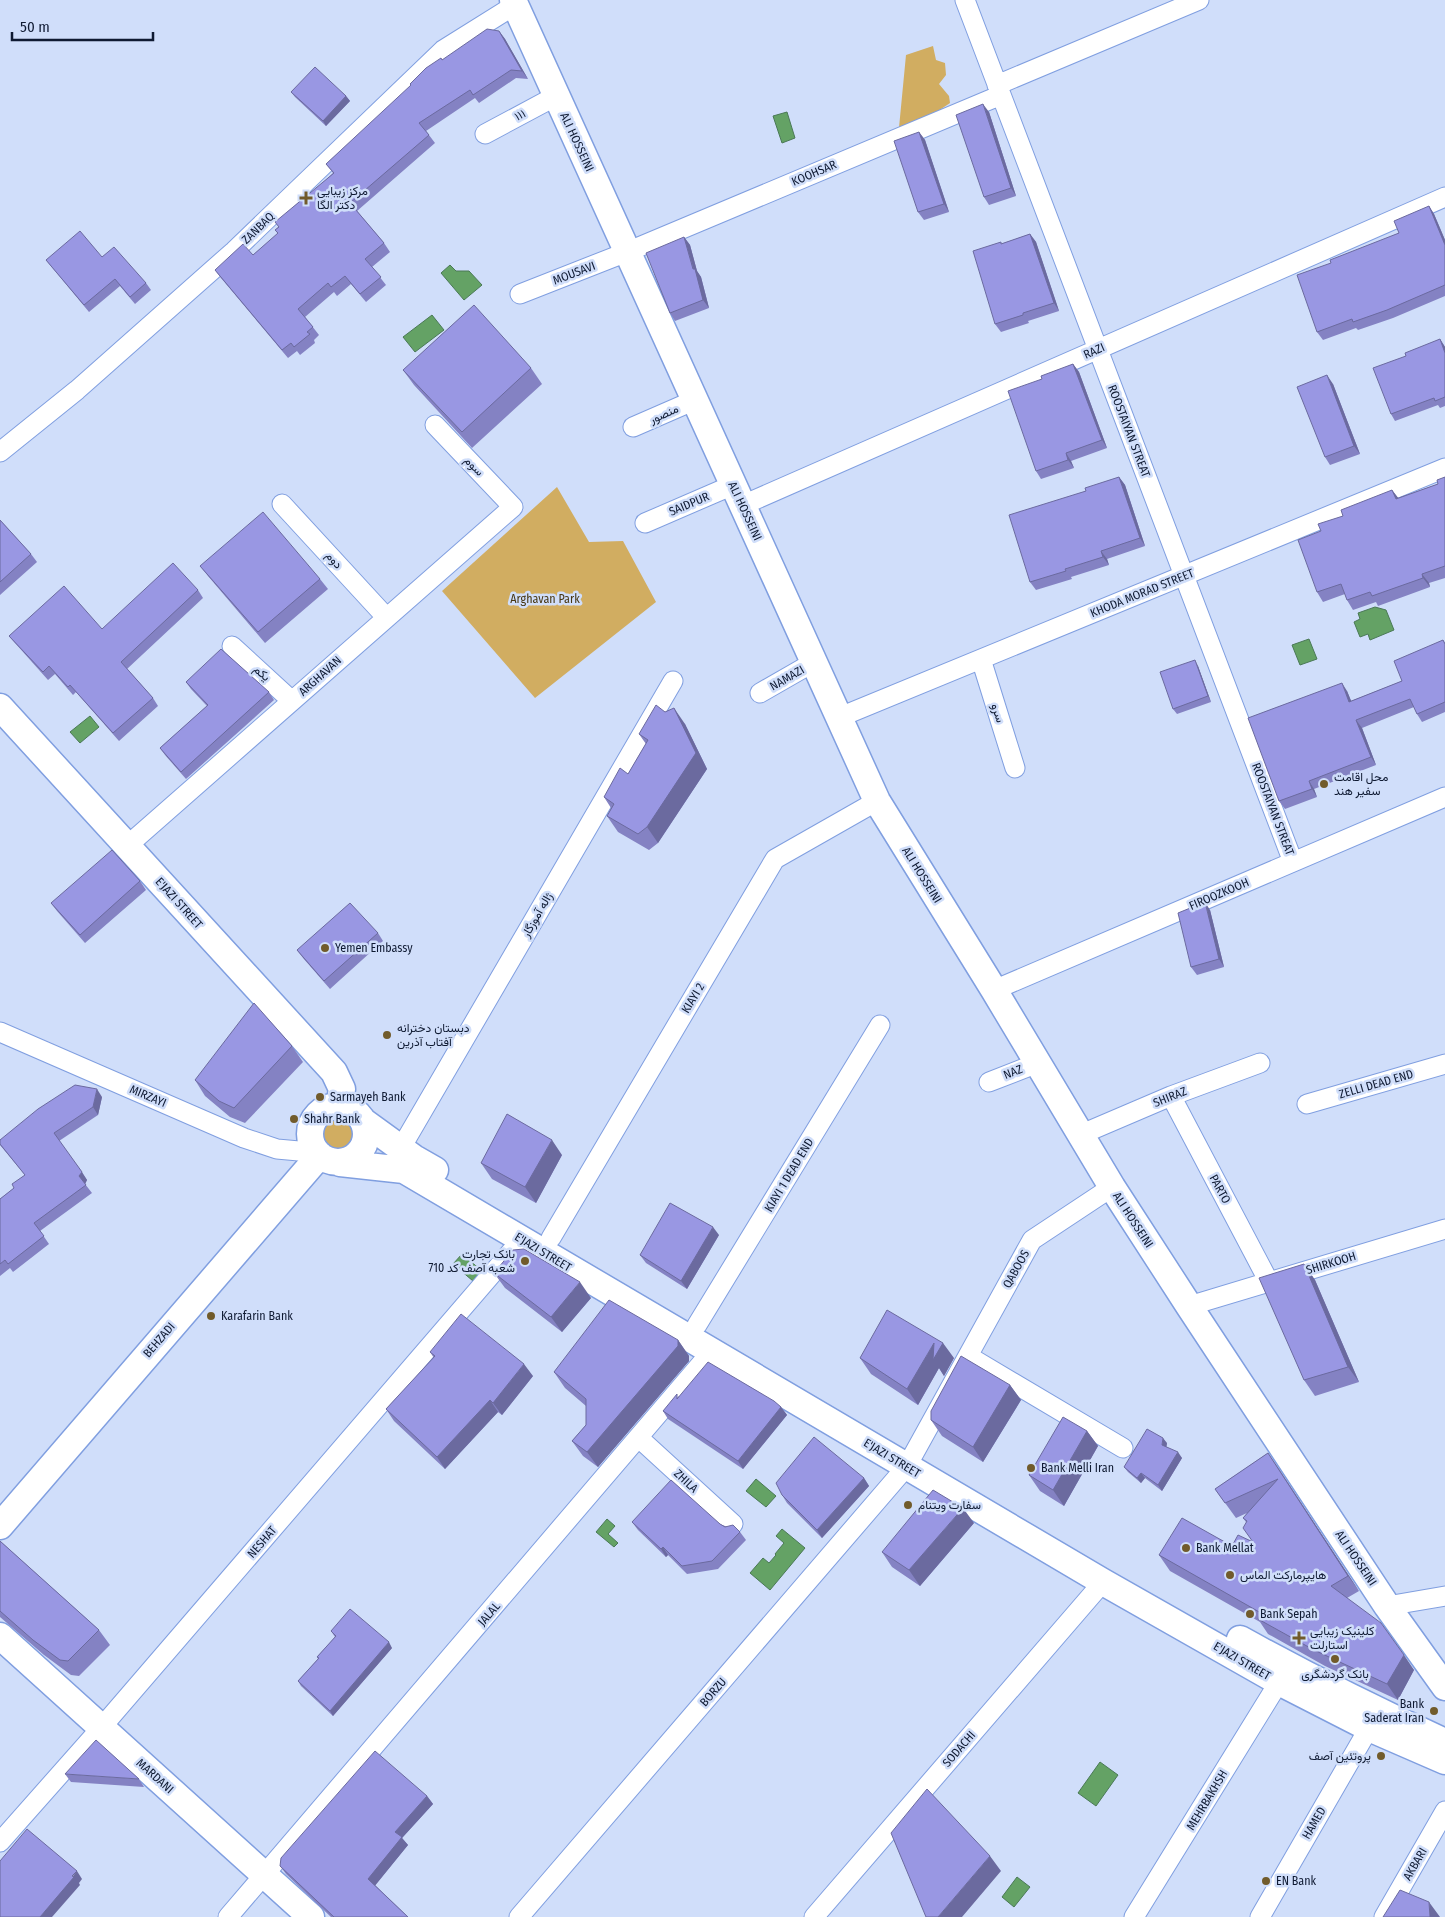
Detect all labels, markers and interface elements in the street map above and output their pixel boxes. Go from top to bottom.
scale bar [12,10,154,42]
text: 50 m [20,18,50,36]
street label: ۱۱۱ [512,106,528,124]
street label: ALI HOSSEINI [557,110,597,174]
street label: KOOHSAR [790,157,839,189]
place label: مرکز زیبایی دکتر الگا [317,184,368,213]
marker: مرکز زیبایی دکتر الگا [299,191,313,205]
street label: ZANBAQ [239,209,277,247]
street label: MOUSAVI [551,259,597,287]
street label: RAZI [1081,340,1107,362]
street label: ROOSTAIYAN STREAT [1105,383,1153,480]
street label: منصور [646,401,681,428]
street label: سوم [461,453,487,479]
street label: ALI HOSSEINI [725,479,765,543]
street label: SAIDPUR [667,489,712,519]
street label: دوم [322,549,345,572]
street label: KHODA MORAD STREET [1088,566,1196,620]
park label: Arghavan Park [510,592,580,606]
street label: ARGHAVAN [296,653,344,699]
street label: یکم [250,662,273,685]
street label: NAMAZI [767,663,807,693]
street label: سرو [988,702,1008,725]
street label: ROOSTAIYAN STREAT [1249,761,1297,858]
place label: محل اقامت سفیر هند [1334,770,1388,799]
marker: محل اقامت سفیر هند [1318,778,1330,790]
street label: ALI HOSSEINI [899,844,945,906]
street label: E'JAZI STREET [153,875,206,932]
street label: FIROOZKOOH [1187,875,1251,913]
street label: ژاله آموزگار [518,890,557,941]
place label: Yemen Embassy [335,941,413,955]
marker: Yemen Embassy [319,942,331,954]
street label: KIAYI 2 [679,980,707,1016]
place label: دبستان دخترانه آفتاب آذرین [397,1021,470,1050]
marker: دبستان دخترانه آفتاب آذرین [381,1029,393,1041]
street label: NAZ [1001,1062,1025,1082]
street label: ZELLI DEAD END [1337,1067,1415,1101]
street label: MIRZAYI [127,1082,169,1110]
street label: SHIRAZ [1151,1084,1189,1110]
place label: Sarmayeh Bank [330,1090,406,1104]
marker: Sarmayeh Bank [314,1091,326,1103]
place label: Shahr Bank [304,1112,360,1126]
marker: Shahr Bank [288,1113,300,1125]
street label: KIAYI 1 DEAD END [762,1136,816,1214]
street label: PARTO [1207,1172,1233,1206]
street label: ALI HOSSEINI [1110,1190,1156,1250]
street label: E'JAZI STREET [512,1230,574,1275]
place label: بانک تجارت شعبه آصف کد 710 [429,1247,515,1275]
street label: QABOOS [1000,1248,1032,1290]
street label: SHIRKOOH [1304,1249,1358,1277]
marker: بانک تجارت شعبه آصف کد 710 [519,1255,531,1267]
place label: Karafarin Bank [221,1309,293,1323]
marker: Karafarin Bank [205,1310,217,1322]
street label: BEHZADI [140,1320,178,1360]
street label: E'JAZI STREET [861,1436,923,1481]
place label: Bank Melli Iran [1041,1461,1114,1475]
marker: Bank Melli Iran [1025,1462,1037,1474]
street label: ZHILA [671,1466,701,1496]
place label: سفارت ویتنام [918,1498,981,1513]
marker: سفارت ویتنام [902,1499,914,1511]
street label: NESHAT [244,1523,280,1561]
street label: ALI HOSSEINI [1332,1528,1380,1588]
place label: Bank Mellat [1196,1541,1254,1555]
marker: Bank Mellat [1180,1542,1192,1554]
place label: هایپرمارکت الماس [1240,1568,1326,1583]
marker: هایپرمارکت الماس [1224,1569,1236,1581]
street label: JALAL [475,1599,503,1629]
place label: Bank Sepah [1260,1607,1318,1621]
marker: Bank Sepah [1244,1608,1256,1620]
place label: کلینیک زیبایی استارلت [1310,1624,1374,1653]
marker: کلینیک زیبایی استارلت [1292,1631,1306,1645]
street label: E'JAZI STREET [1211,1639,1273,1683]
marker: بانک گردشگری [1329,1653,1341,1665]
place label: بانک گردشگری [1301,1667,1369,1682]
street label: BORZU [697,1675,729,1709]
place label: Bank Saderat Iran [1364,1697,1424,1725]
marker: Bank Saderat Iran [1428,1705,1440,1717]
street label: SODACHI [940,1728,978,1770]
place label: پروتئین آصف [1309,1749,1371,1764]
marker: پروتئین آصف [1375,1750,1387,1762]
street label: MARDANI [134,1756,176,1796]
street label: MEHRBAKHSH [1184,1767,1230,1833]
street label: HAMED [1299,1804,1329,1842]
street label: AKBARI [1400,1845,1430,1883]
place label: EN Bank [1276,1874,1317,1888]
marker: EN Bank [1260,1875,1272,1887]

